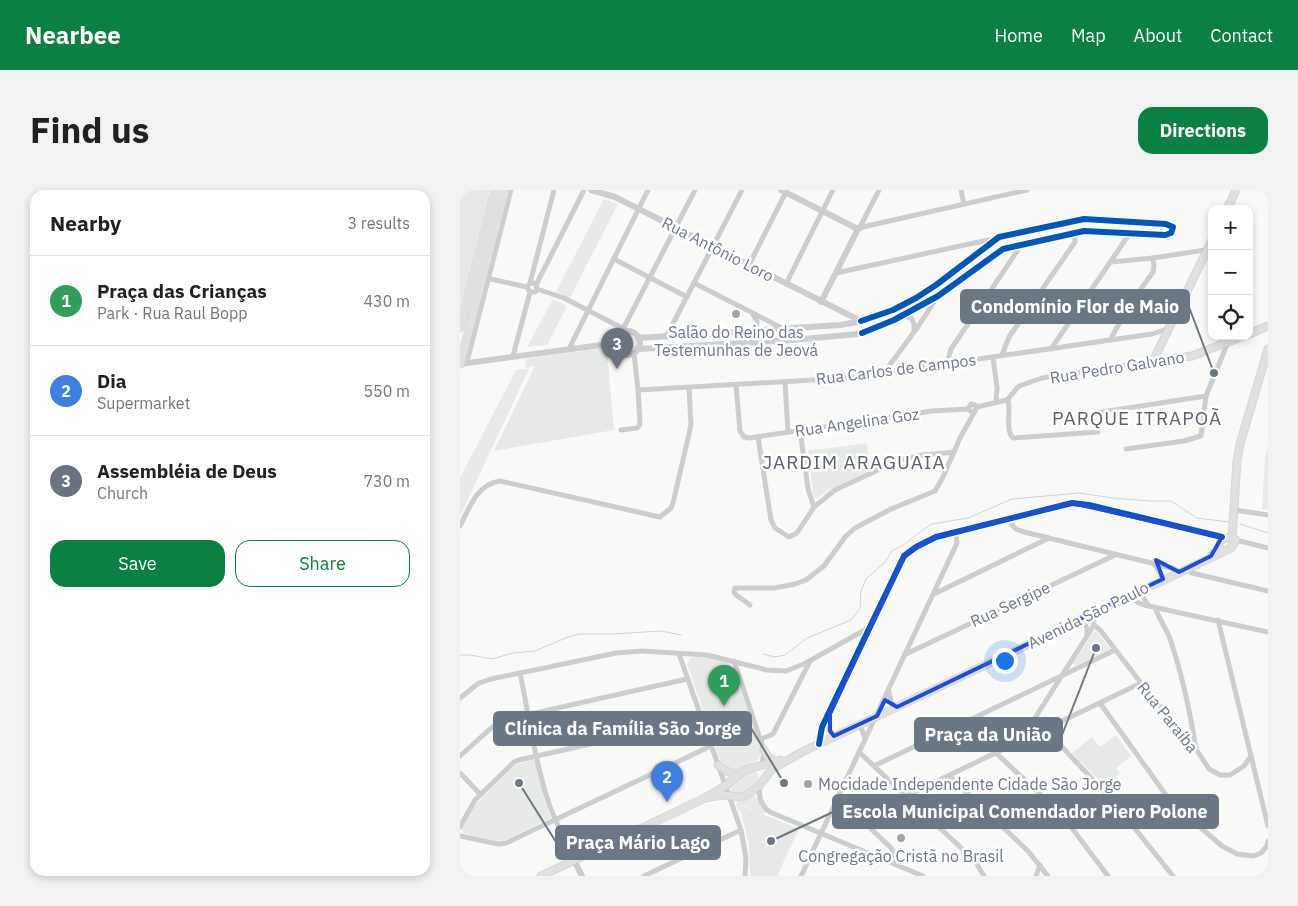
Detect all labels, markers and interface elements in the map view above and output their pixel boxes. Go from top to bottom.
text: Nearbee [25,19,121,51]
text: Home [995,24,1043,47]
text: Map [1071,24,1106,47]
text: About [1134,24,1182,47]
text: Contact [1210,24,1273,47]
text: Find us [30,107,149,153]
button: Directions [1138,107,1268,154]
map controls [1208,205,1253,340]
button: + [1208,205,1253,250]
text: Nearby [50,209,121,237]
street label: Rua Antônio Loro [659,212,777,286]
text: 3 results [347,213,410,233]
button: − [1208,250,1253,295]
text: Praça das Crianças [97,279,267,303]
callout: Condomínio Flor de Maio [961,290,1189,323]
text: 1 [61,291,71,311]
text: 430 m [363,291,410,311]
text: Condomínio Flor de Maio [971,295,1179,318]
button: locate [1208,295,1253,340]
text: Park · Rua Raul Bopp [97,303,248,323]
marker: Salão do Reino das Testemunhas de Jeová [730,308,742,320]
place label: Salão do Reino das Testemunhas de Jeová [654,322,819,360]
pin: 3 [601,328,633,369]
street label: Rua Pedro Galvano [1048,346,1186,387]
street label: Rua Carlos de Campos [815,349,977,389]
text: Dia [97,369,127,393]
text: 2 [61,381,71,401]
text: 550 m [363,381,410,401]
text: Supermarket [97,393,190,413]
street label: Rua Angelina Goz [794,403,920,441]
district label: PARQUE ITRAPOÃ [1052,406,1222,430]
district label: JARDIM ARAGUAIA [762,450,946,474]
text: Assembléia de Deus [97,459,277,483]
text: 3 [61,471,71,491]
text: 730 m [363,471,410,491]
text: Church [97,483,148,503]
button: Save [50,540,225,587]
button: Share [235,540,410,587]
street label: Rua Sergipe [967,577,1053,631]
street label: Avenida São Paulo [1024,577,1152,653]
your location [992,648,1018,674]
pin: 1 [708,665,740,706]
street label: Rua Paraíba [1133,677,1203,757]
callout: Clínica da Família São Jorge [494,712,751,745]
text: Clínica da Família São Jorge [505,717,741,740]
callout: Praça da União [915,718,1062,751]
text: Praça da União [925,723,1051,746]
pin: 2 [651,761,683,802]
place label: Mocidade Independente Cidade São Jorge [818,774,1122,794]
marker: Mocidade Independente Cidade São Jorge [802,778,814,790]
callout: Escola Municipal Comendador Piero Polone [833,795,1218,828]
text: Escola Municipal Comendador Piero Polone [842,800,1208,823]
callout: Praça Mário Lago [556,826,720,859]
text: Praça Mário Lago [566,831,710,854]
marker: Congregação Cristã no Brasil [895,832,907,844]
place label: Congregação Cristã no Brasil [798,846,1004,866]

